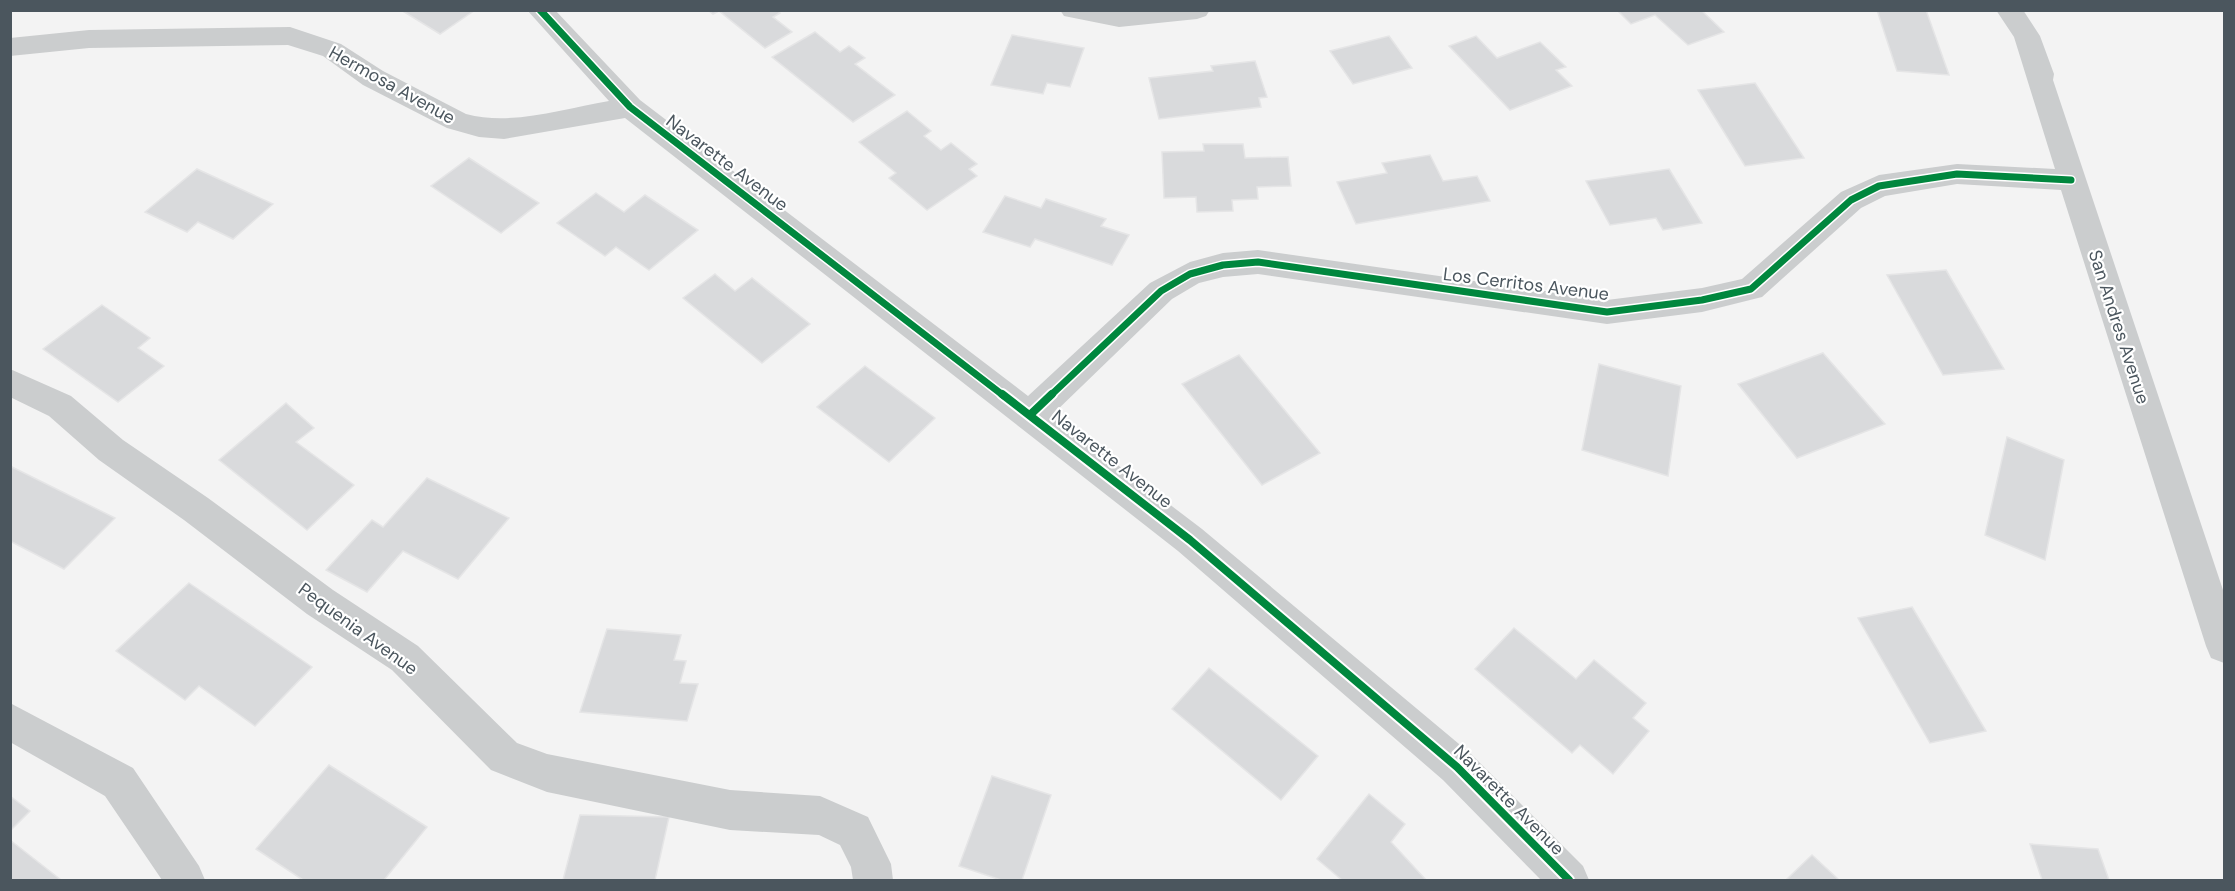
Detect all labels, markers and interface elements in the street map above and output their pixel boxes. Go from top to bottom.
street label: Hermosa Avenue [325,40,459,130]
street label: Navarette Avenue [661,109,793,217]
street label: San Andres Avenue [2083,247,2155,407]
street label: Los Cerritos Avenue [1442,262,1610,306]
street label: Navarette Avenue [1047,404,1177,514]
street label: Pequenia Avenue [293,577,423,681]
street label: Navarette Avenue [1449,740,1569,860]

